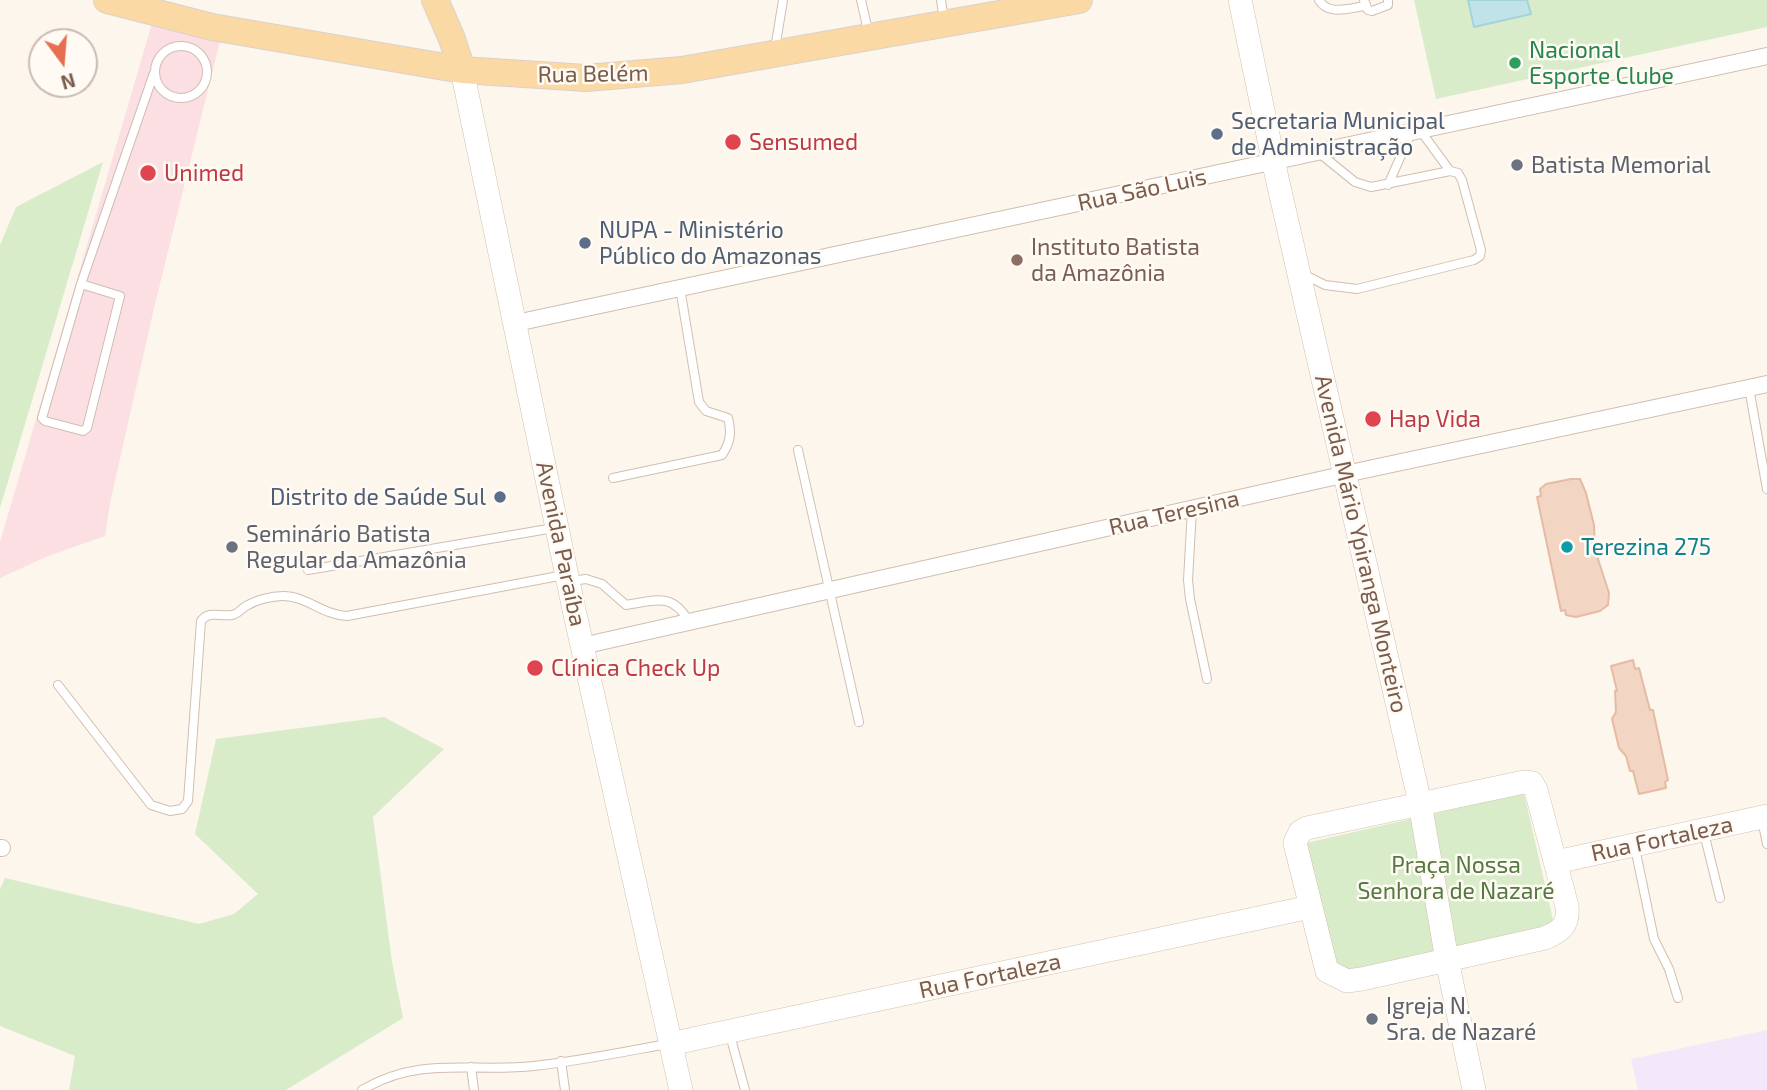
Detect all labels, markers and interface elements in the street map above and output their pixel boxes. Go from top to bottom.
north arrow [28,28,98,98]
place label: Nacional Esporte Clube [1529,36,1674,90]
marker: Nacional Esporte Clube [1507,55,1523,71]
street label: Rua Belém [537,59,649,89]
text: N [59,69,78,95]
place label: Secretaria Municipal de Administração [1231,107,1445,161]
marker: Secretaria Municipal de Administração [1209,126,1225,142]
place label: Sensumed [749,128,858,156]
marker: Sensumed [723,132,743,152]
place label: Batista Memorial [1531,151,1711,179]
marker: Batista Memorial [1509,157,1525,173]
place label: Unimed [164,159,244,187]
marker: Unimed [138,163,158,183]
street label: Rua São Luis [1075,163,1209,217]
place label: NUPA - Ministério Público do Amazonas [599,216,821,270]
place label: Instituto Batista da Amazônia [1031,233,1200,287]
marker: NUPA - Ministério Público do Amazonas [577,235,593,251]
marker: Instituto Batista da Amazônia [1009,252,1025,268]
street label: Avenida Mário Ypiranga Monteiro [1309,372,1413,716]
place label: Hap Vida [1389,405,1481,433]
marker: Hap Vida [1363,409,1383,429]
street label: Avenida Paraíba [530,459,592,629]
place label: Distrito de Saúde Sul [270,483,486,511]
street label: Rua Teresina [1106,485,1242,541]
marker: Distrito de Saúde Sul [492,489,508,505]
place label: Seminário Batista Regular da Amazônia [246,520,467,574]
place label: Terezina 275 [1581,533,1711,561]
marker: Seminário Batista Regular da Amazônia [224,539,240,555]
marker: Terezina 275 [1559,539,1575,555]
place label: Clínica Check Up [551,654,720,682]
marker: Clínica Check Up [525,658,545,678]
street label: Rua Fortaleza [1589,810,1735,868]
park label: Praça Nossa Senhora de Nazaré [1357,851,1555,905]
street label: Rua Fortaleza [917,947,1063,1005]
place label: Igreja N. Sra. de Nazaré [1386,992,1536,1046]
marker: Igreja N. Sra. de Nazaré [1364,1011,1380,1027]

